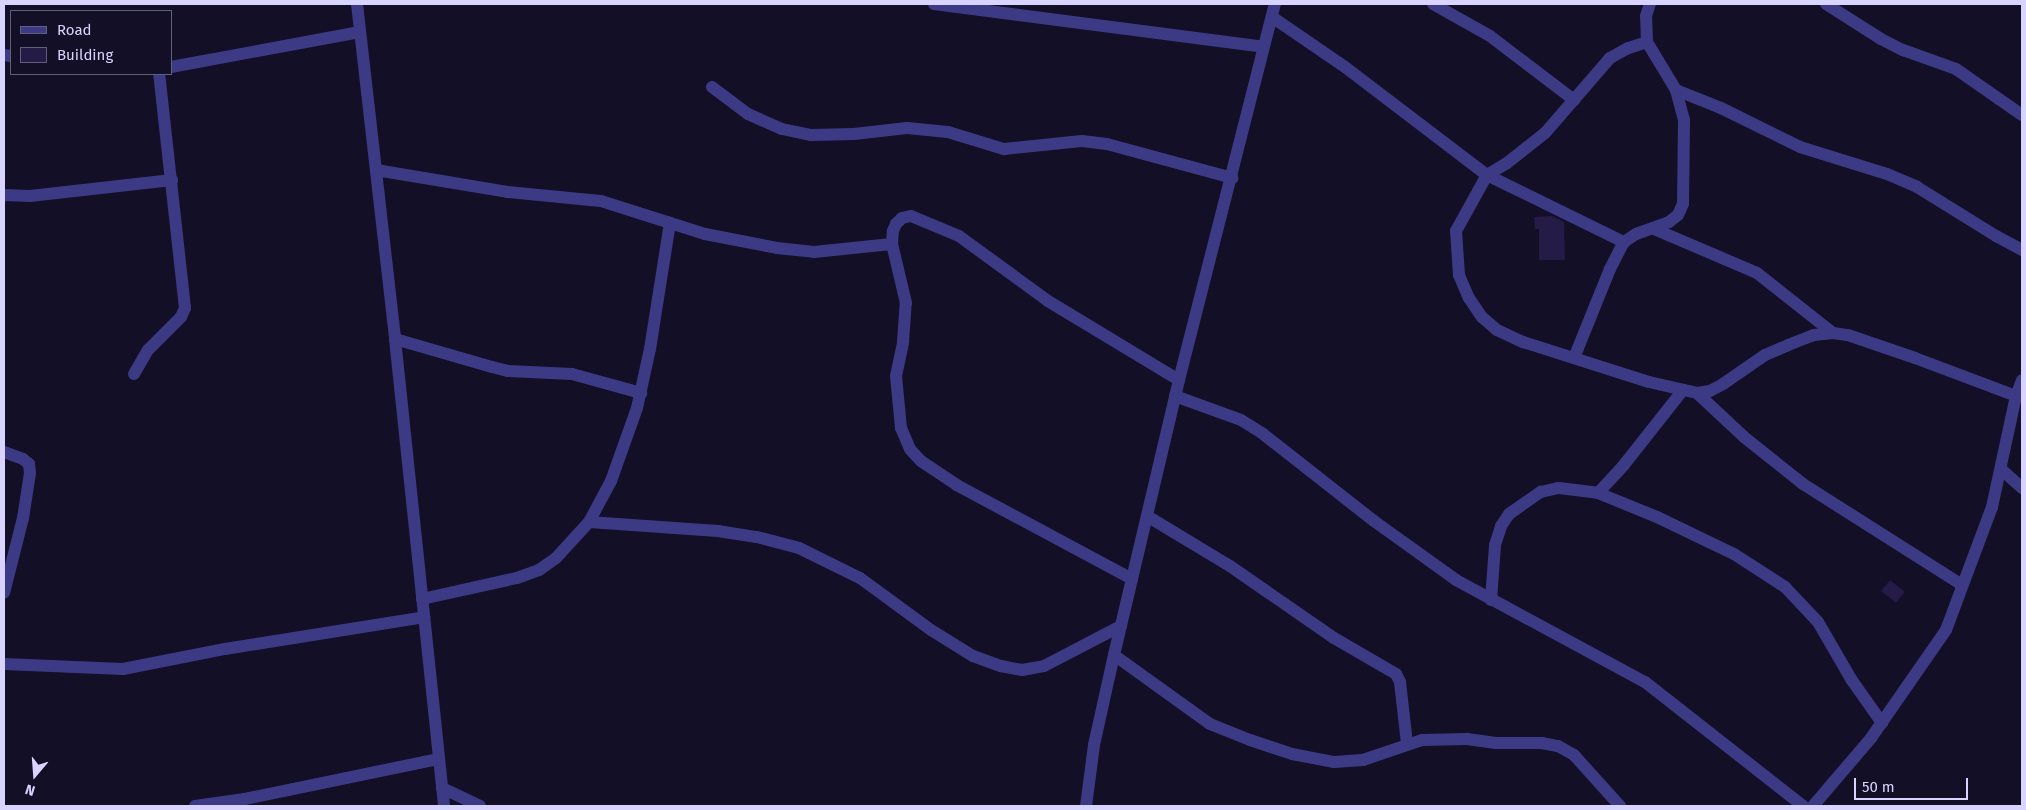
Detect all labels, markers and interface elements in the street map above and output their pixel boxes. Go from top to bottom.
legend [10,10,172,75]
text: Road [57,21,92,39]
text: Building [57,46,113,64]
north arrow [10,750,60,800]
scale bar [1856,768,1970,800]
text: 50 m [1862,778,1895,796]
text: N [23,780,37,799]

